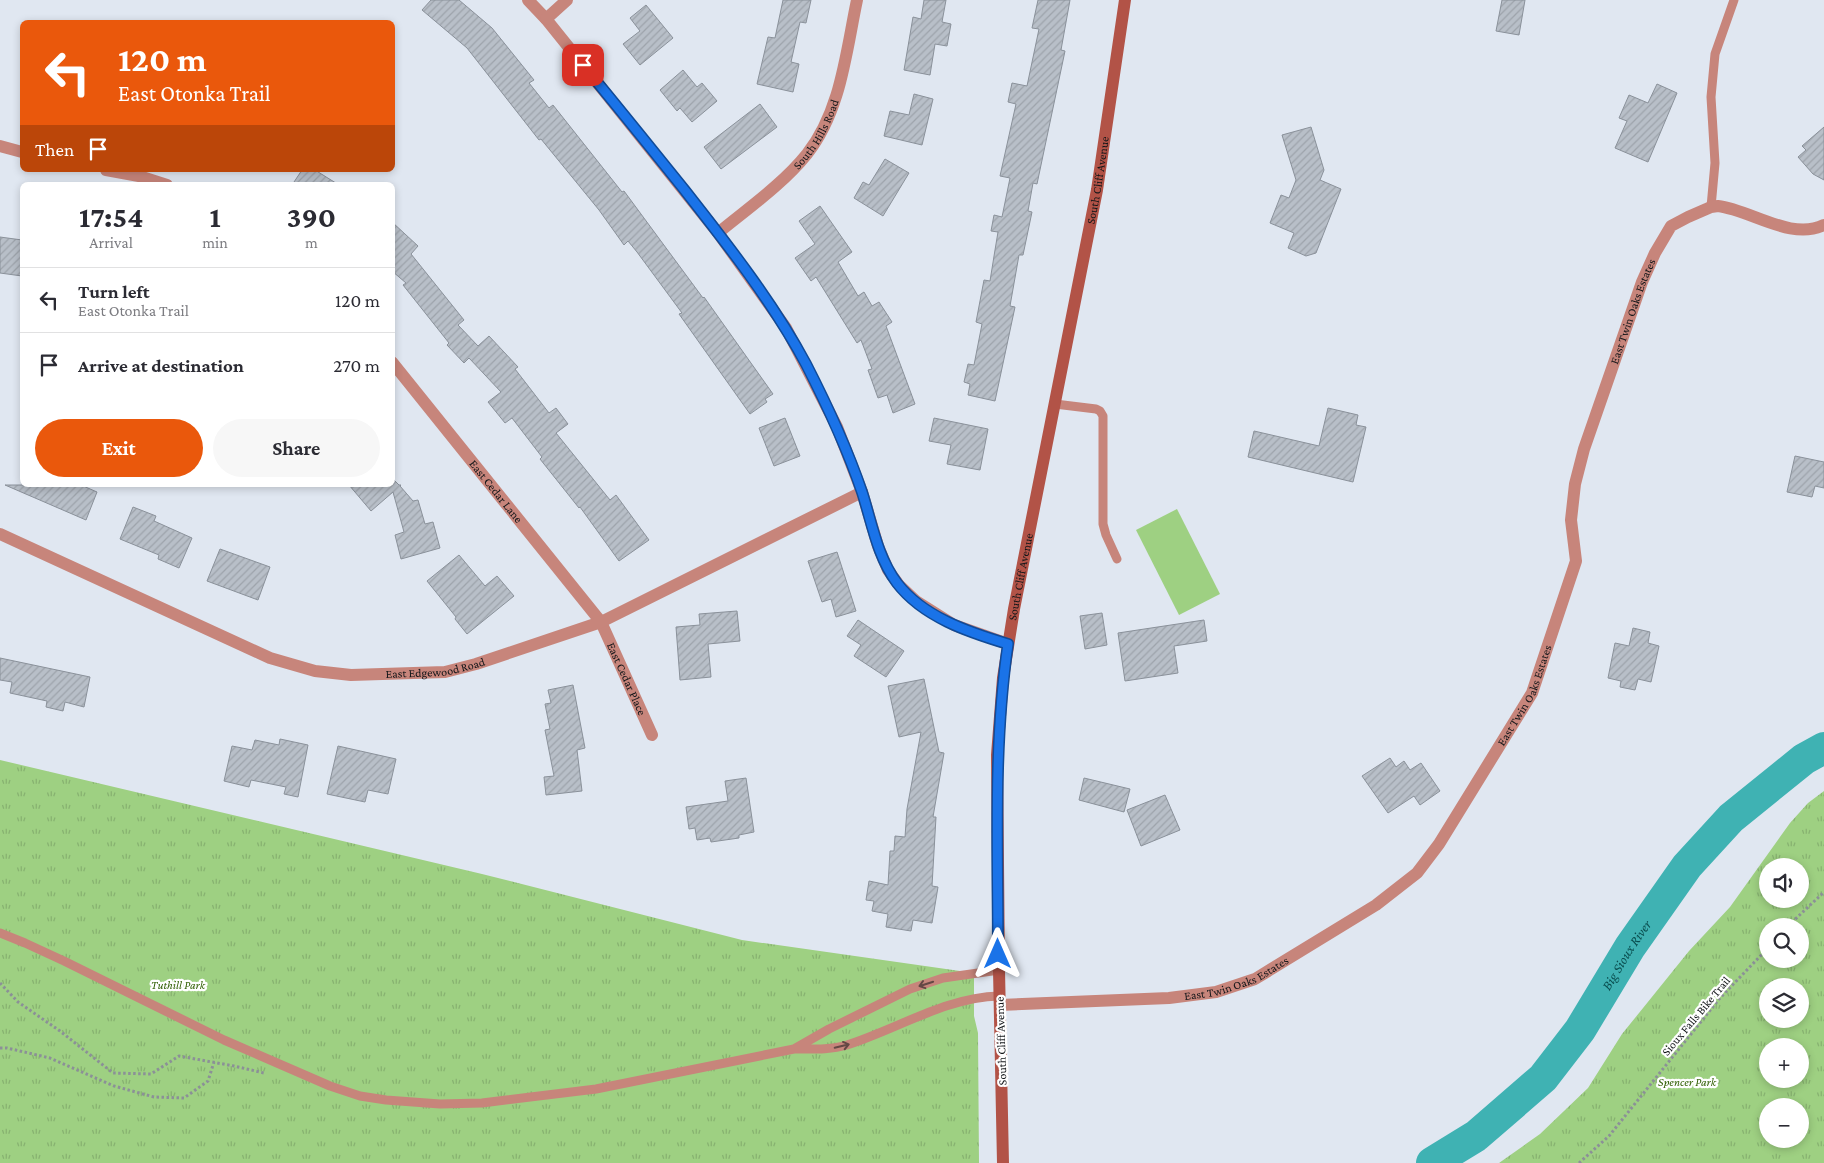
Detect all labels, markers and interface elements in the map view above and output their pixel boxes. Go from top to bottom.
icon: left [35,40,100,105]
text: 120 m [118,40,207,79]
pin [562,44,604,86]
icon: arrive [569,51,597,79]
text: East Otonka Trail [118,81,271,106]
street label: South Hills Road [790,97,842,172]
icon: arrive [84,135,112,163]
street label: South Cliff Avenue [1083,135,1112,225]
text: Then [35,139,74,160]
text: 17:54 [79,200,143,233]
text: 1 [209,200,221,233]
text: 390 [287,200,336,233]
text: Arrival [89,234,133,251]
text: min [202,234,228,251]
text: m [305,234,318,251]
street label: East Twin Oaks Estates [1607,256,1659,366]
text: Turn left [78,281,150,302]
icon: left [35,286,63,314]
text: 120 m [335,290,380,311]
text: East Otonka Trail [78,302,189,319]
icon: arrive [35,351,63,379]
text: Arrive at destination [78,355,244,376]
text: 270 m [333,355,380,376]
button: Exit [35,419,203,477]
button: Share [213,419,380,477]
street label: East Cedar Lane [466,457,526,526]
street label: South Cliff Avenue [1005,532,1036,622]
street label: East Cedar Place [604,640,649,718]
street label: East Twin Oaks Estates [1494,643,1555,748]
street label: East Edgewood Road [385,654,487,681]
map controls [1759,858,1809,1148]
button: sound [1759,858,1809,908]
water label: Big Sioux River [1598,916,1655,993]
button: search [1759,918,1809,968]
position arrow [971,927,1023,979]
street label: East Twin Oaks Estates [1183,953,1291,1003]
street label: Sioux Falls Bike Trail [1659,974,1733,1058]
park label: Tuthill Park [151,978,206,992]
button: layers [1759,978,1809,1028]
one-way arrow [918,979,934,989]
street label: South Cliff Avenue [992,996,1010,1086]
button: + [1759,1038,1809,1088]
one-way arrow [834,1041,850,1050]
park label: Spencer Park [1658,1075,1717,1089]
button: − [1759,1098,1809,1148]

